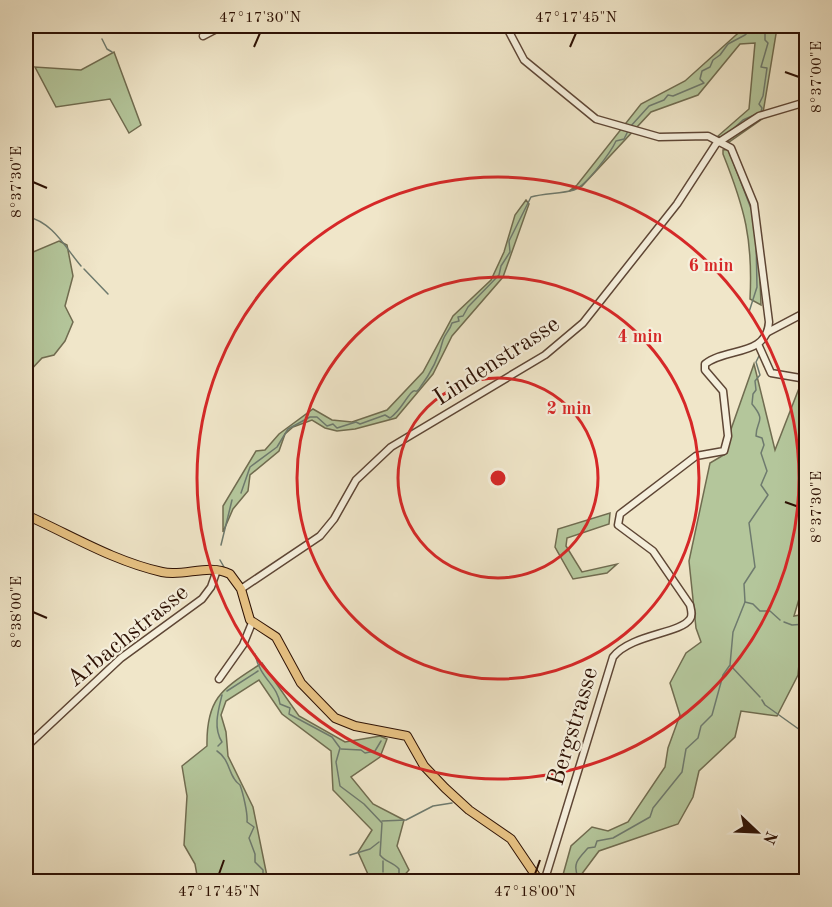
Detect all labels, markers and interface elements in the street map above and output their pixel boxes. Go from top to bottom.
text: 47°17'30"N [219,11,301,26]
text: 47°17'45"N [535,11,617,26]
text: 8°37'00"E [810,41,825,113]
text: 8°37'30"E [10,146,25,218]
text: 6 min [688,257,734,275]
street label: Lindenstrasse [430,312,564,411]
text: 4 min [617,328,663,346]
text: 2 min [546,400,592,418]
centre of rings [488,468,508,488]
text: 8°37'30"E [810,471,825,543]
text: 8°38'00"E [10,576,25,648]
street label: Arbachstrasse [63,581,193,693]
street label: Bergstrasse [544,664,603,789]
north arrow [727,802,787,862]
text: N [759,828,779,847]
text: 47°17'45"N [178,885,260,900]
text: 47°18'00"N [494,885,576,900]

